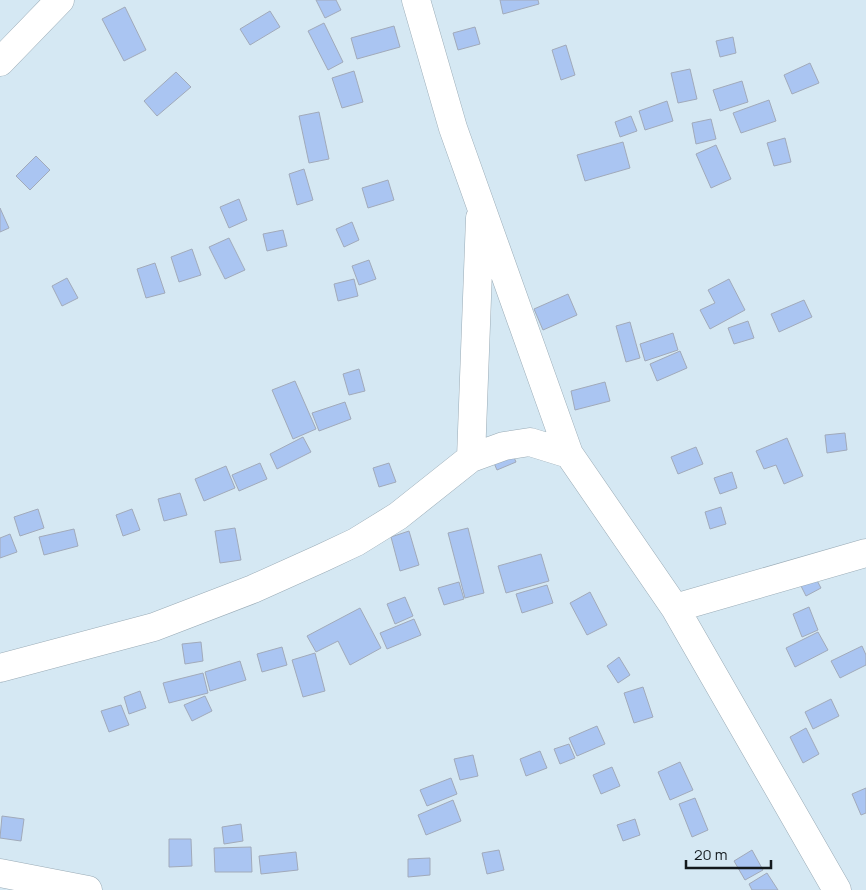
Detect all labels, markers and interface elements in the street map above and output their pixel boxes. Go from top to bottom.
scale bar [686,838,771,870]
text: 20 m [694,844,727,865]

